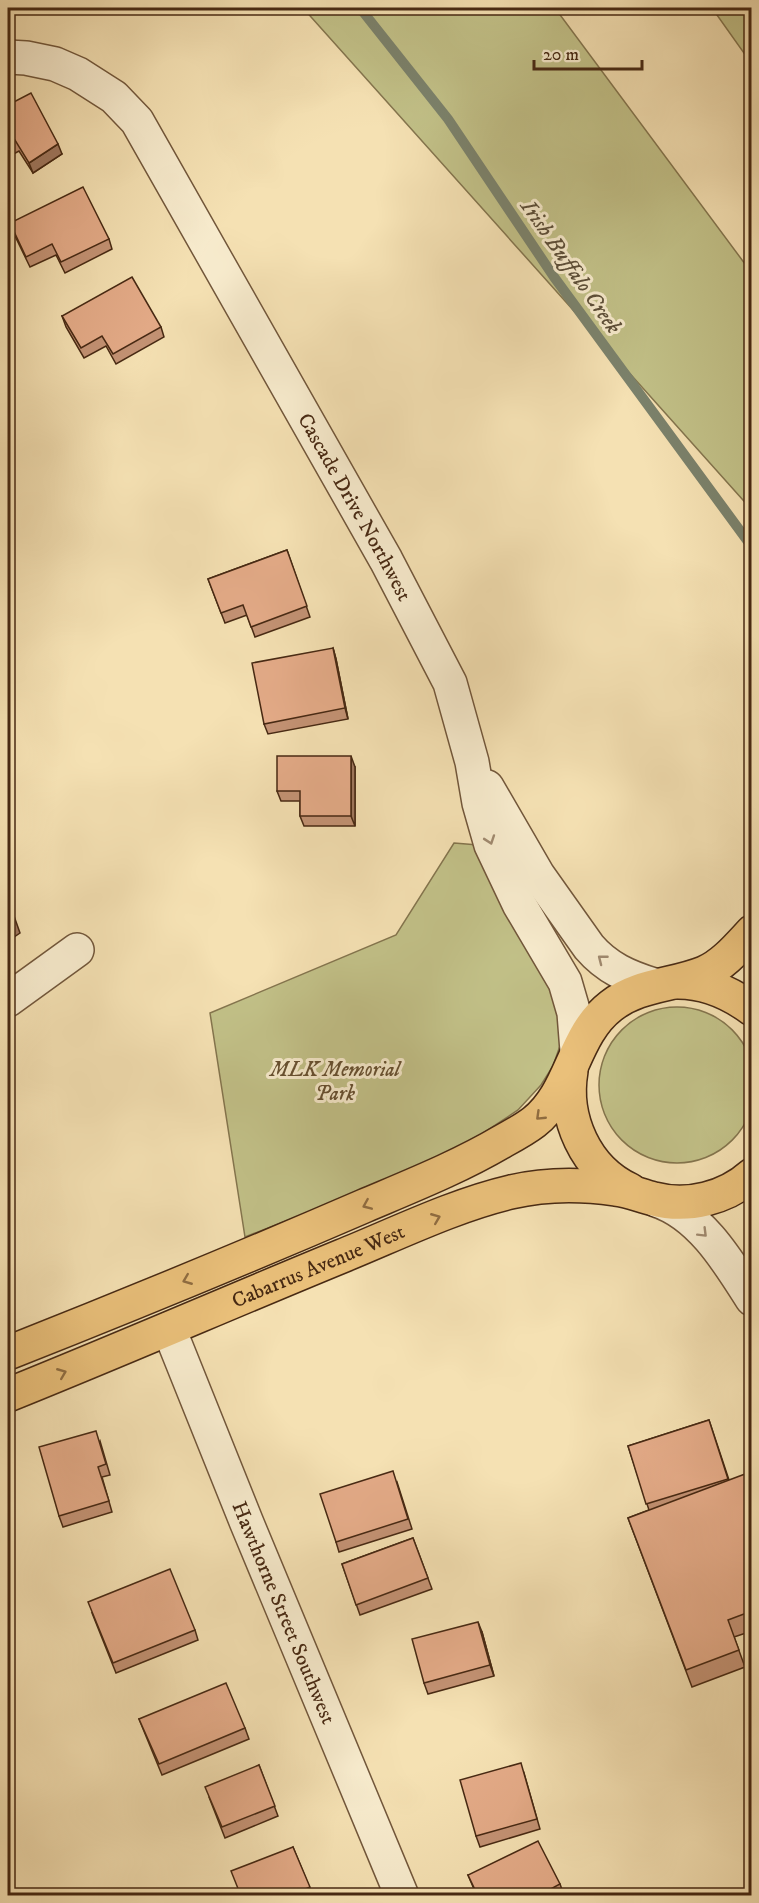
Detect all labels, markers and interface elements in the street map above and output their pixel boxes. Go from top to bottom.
scale bar [534,33,642,71]
text: 20 m [543,44,579,66]
water label: Irish Buffalo Creek [513,193,627,340]
street label: Cascade Drive Northwest [291,409,417,606]
one-way arrow [482,834,495,845]
one-way arrow [598,956,609,967]
park label: MLK Memorial Park [268,1057,403,1107]
one-way arrow [536,1109,546,1120]
one-way arrow [362,1198,373,1210]
one-way arrow [429,1213,440,1225]
street label: Cabarrus Avenue West [228,1219,409,1314]
one-way arrow [695,1225,706,1236]
one-way arrow [183,1273,194,1285]
one-way arrow [56,1368,67,1381]
street label: Hawthorne Street Southwest [225,1498,341,1728]

